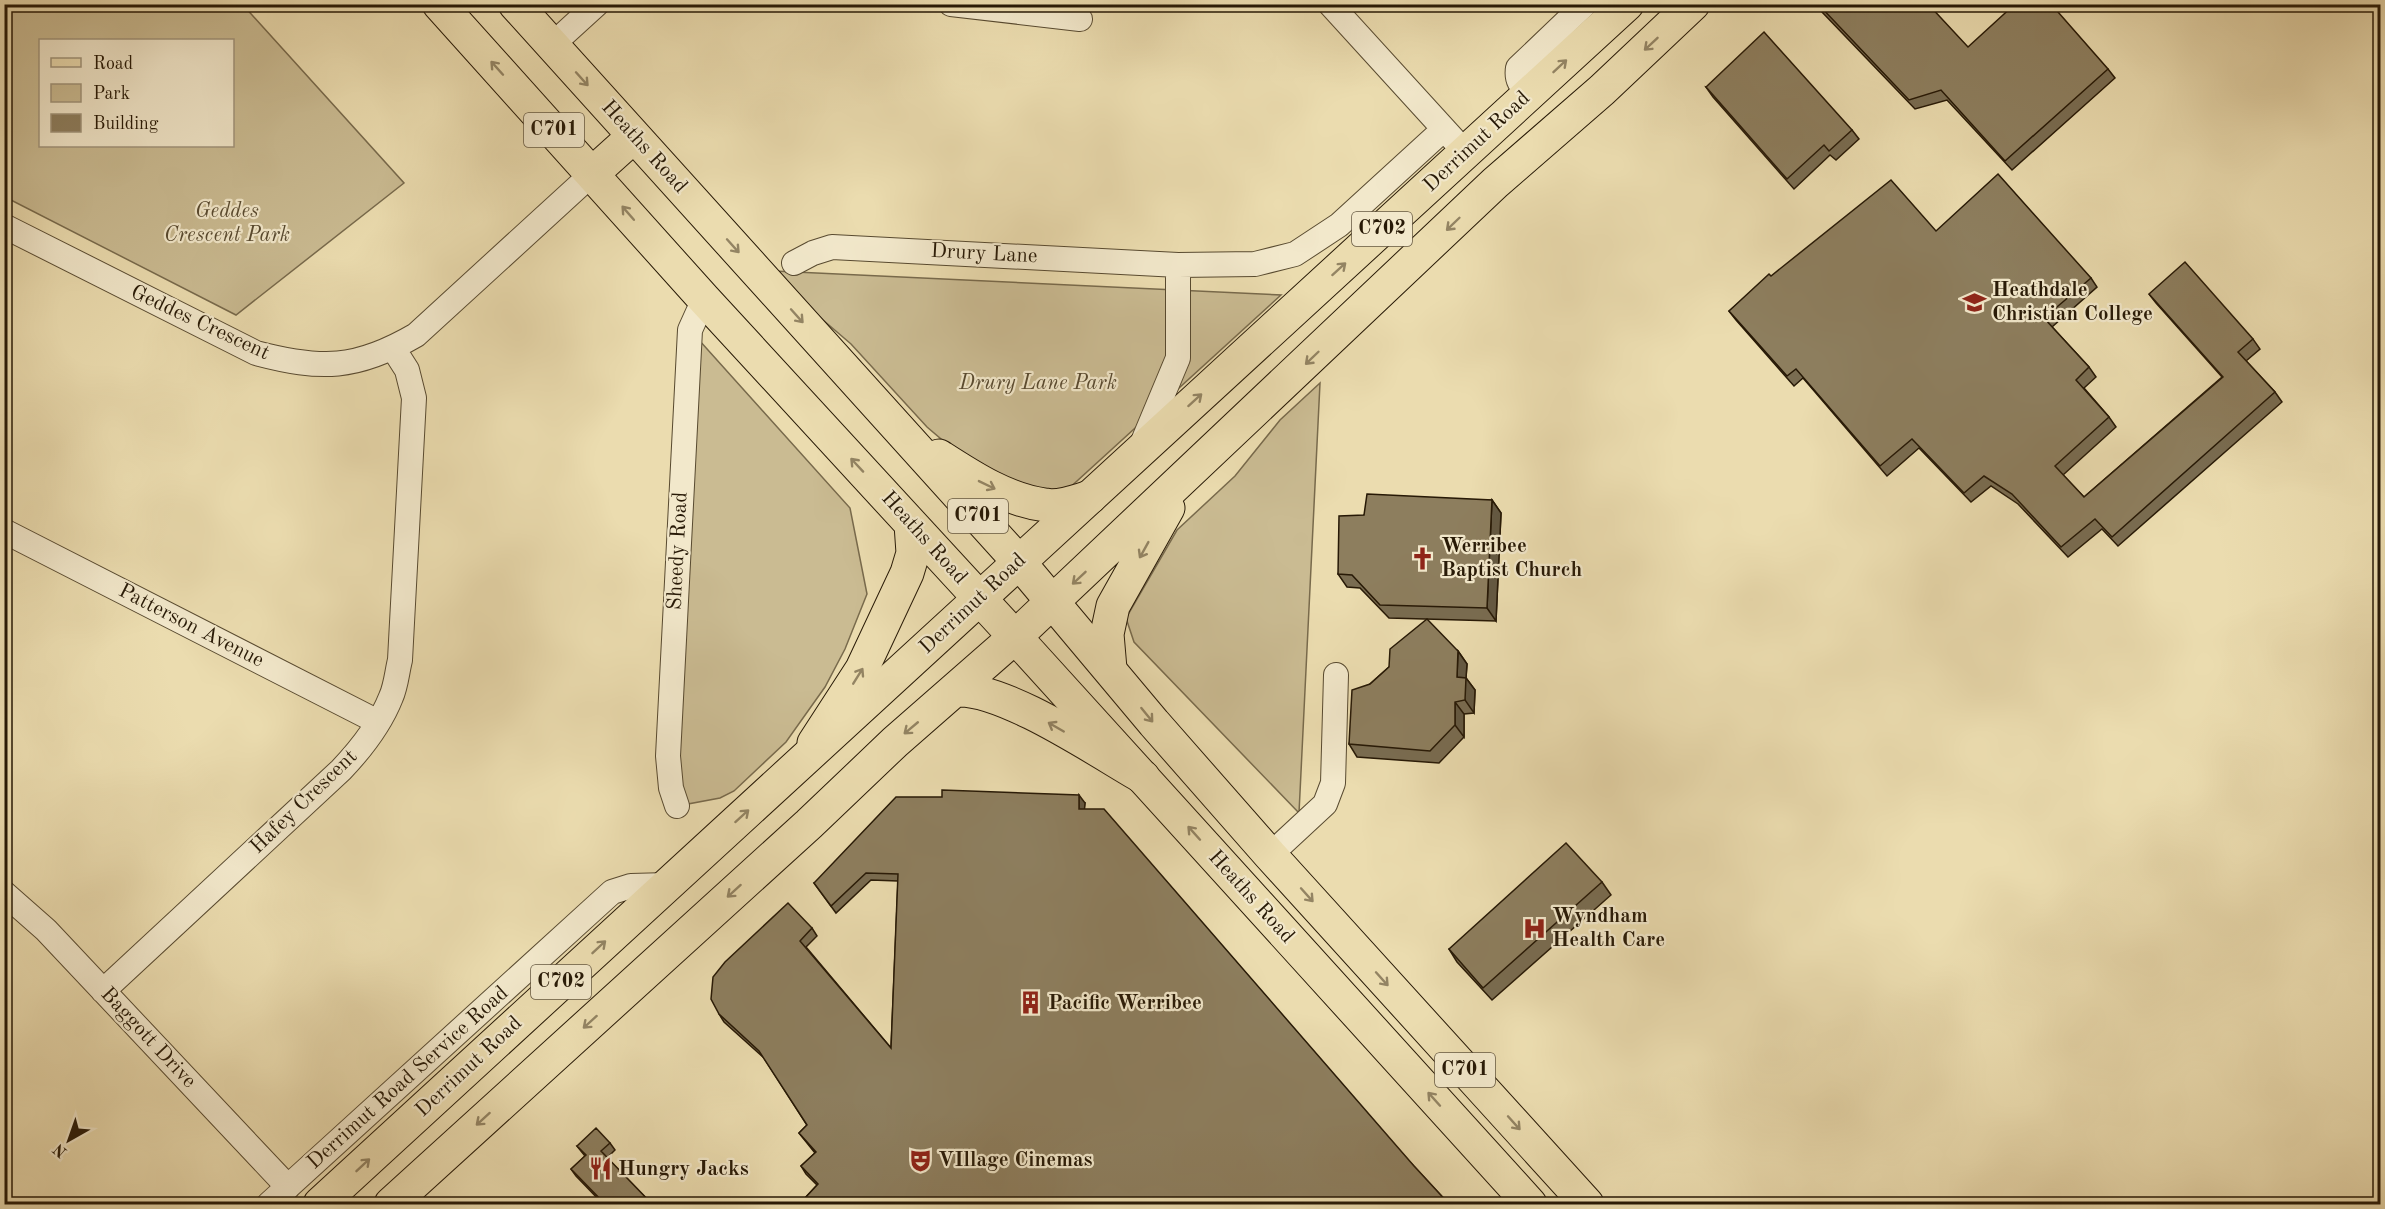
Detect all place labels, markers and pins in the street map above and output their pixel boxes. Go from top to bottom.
place label: Heathdale Christian College [1992,280,2153,325]
school or university icon: Heathdale Christian College [1961,289,1987,315]
place label: Werribee Baptist Church [1441,536,1583,581]
church icon: Werribee Baptist Church [1410,545,1436,571]
place label: Wyndham Health Care [1552,906,1665,951]
hospital icon: Wyndham Health Care [1521,915,1547,941]
building icon: Pacific Werribee [1017,990,1043,1016]
place label: Pacific Werribee [1048,993,1202,1014]
theatre icon: VIllage Cinemas [907,1147,933,1173]
place label: VIllage Cinemas [938,1150,1093,1171]
restaurant icon: Hungry Jacks [587,1156,613,1182]
place label: Hungry Jacks [618,1159,749,1180]

